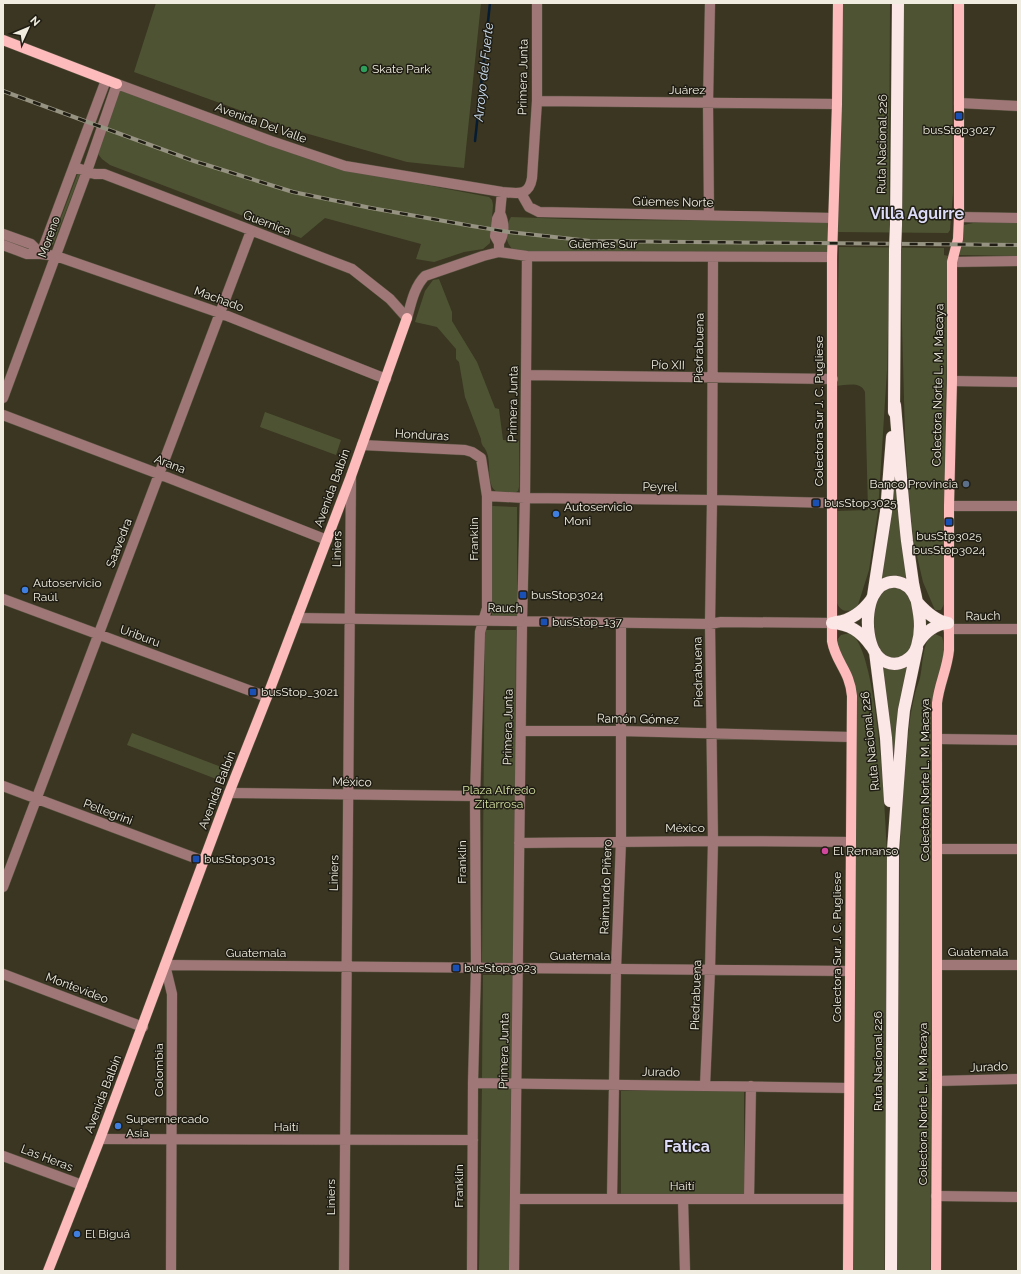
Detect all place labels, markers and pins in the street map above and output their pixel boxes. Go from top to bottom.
place label: Skate Park [372,62,431,76]
marker: Skate Park [359,64,369,74]
marker: busStop3027 [954,111,964,121]
place label: busStop3027 [923,123,996,137]
place label: Banco Provincia [870,477,958,491]
marker: Banco Provincia [961,479,971,489]
place label: busStop3025 [824,496,897,510]
marker: busStop3025 [811,498,821,508]
place label: Autoservicio Moni [564,500,633,528]
marker: Autoservicio Moni [551,509,561,519]
marker: busStp3025 busStop3024 [944,517,954,527]
place label: busStp3025 busStop3024 [913,529,986,557]
place label: Autoservicio Raúl [33,576,102,604]
marker: Autoservicio Raúl [20,585,30,595]
place label: busStop3024 [531,588,604,602]
marker: busStop3024 [518,590,528,600]
place label: busStop_137 [552,615,623,629]
marker: busStop_137 [539,617,549,627]
place label: busStop_3021 [261,685,338,699]
marker: busStop_3021 [248,687,258,697]
place label: El Remanso [833,844,898,858]
marker: El Remanso [820,846,830,856]
place label: busStop3013 [204,852,275,866]
marker: busStop3013 [191,854,201,864]
place label: busStop3023 [464,961,536,975]
marker: busStop3023 [451,963,461,973]
place label: Supermercado Asia [126,1112,209,1140]
marker: Supermercado Asia [113,1121,123,1131]
place label: El Biguá [85,1227,130,1241]
marker: El Biguá [72,1229,82,1239]

